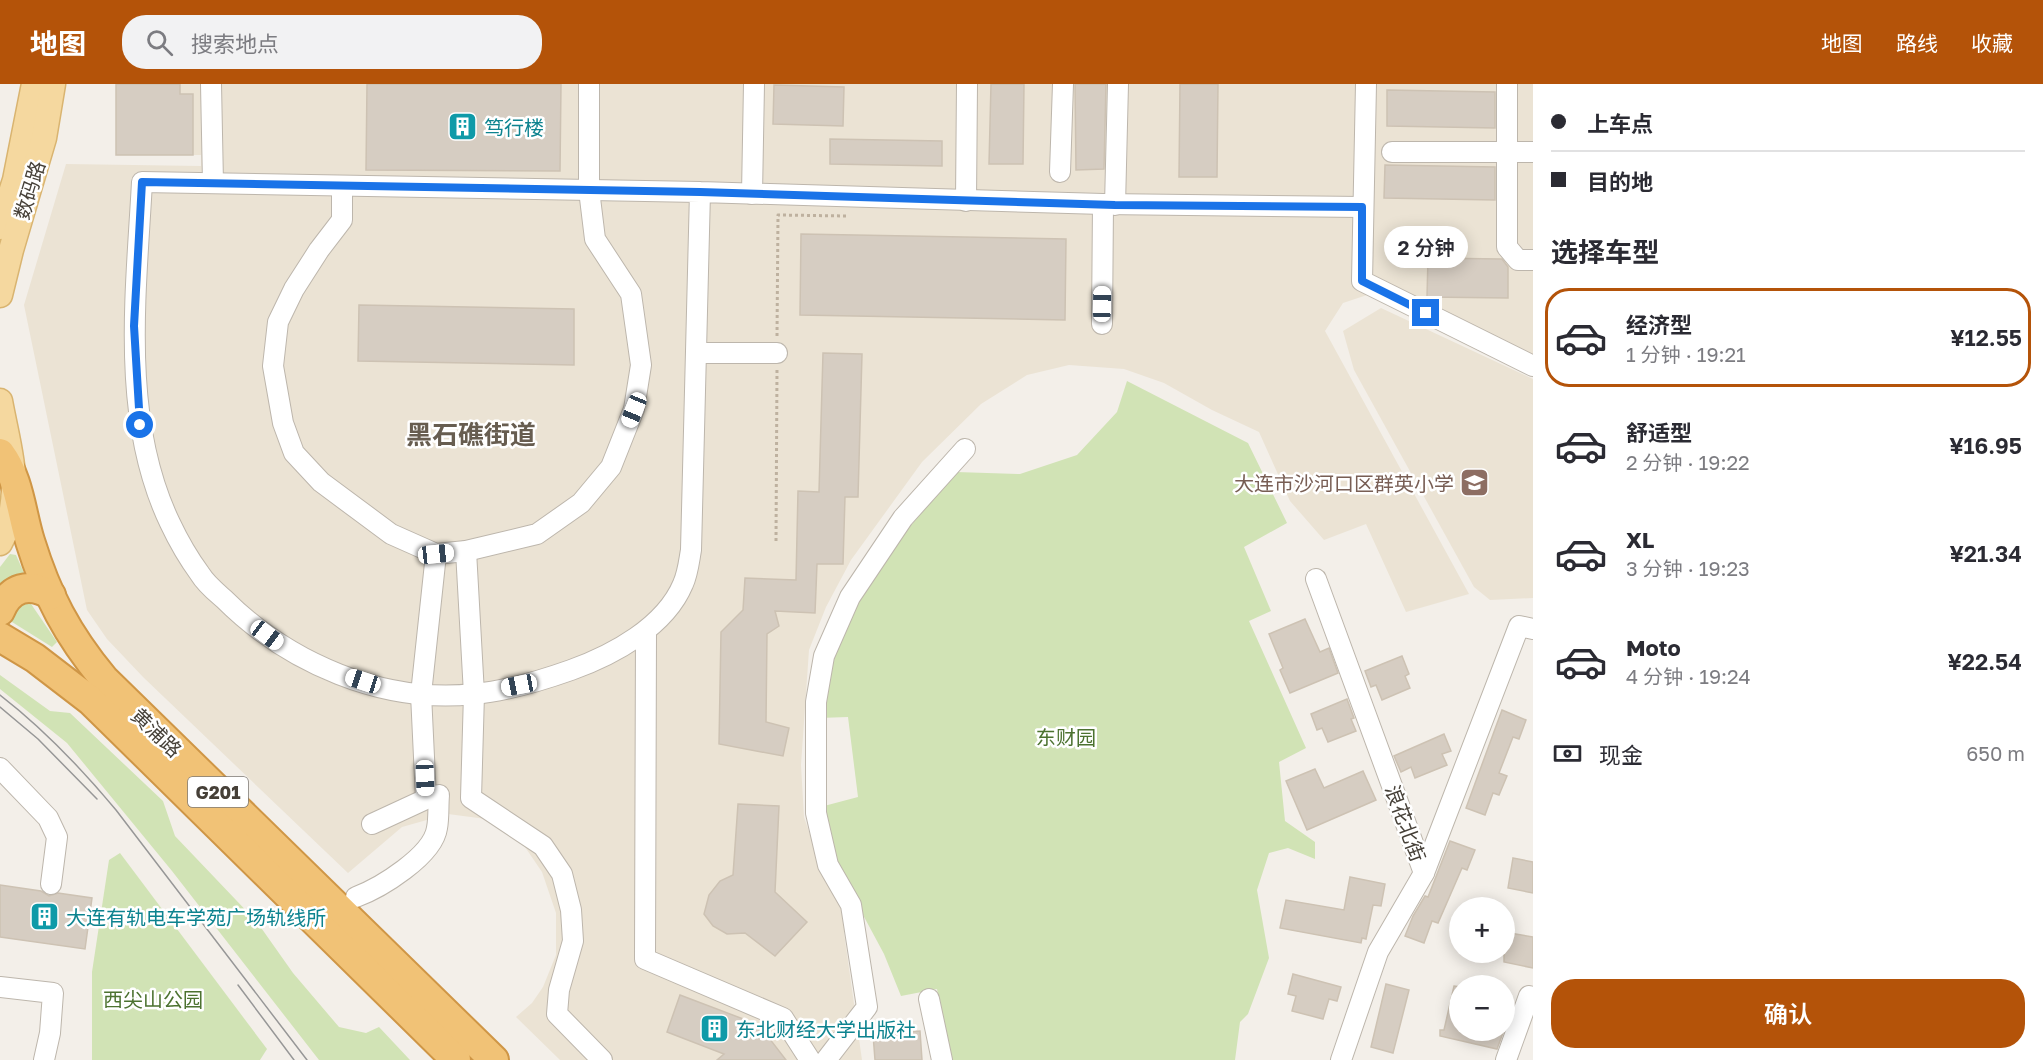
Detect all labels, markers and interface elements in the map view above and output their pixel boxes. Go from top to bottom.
search box [122,15,542,69]
icon: search [143,26,176,59]
text: 地图 [30,27,86,60]
text: 搜索地点 [191,30,279,57]
text: 地图 [1821,30,1863,56]
text: 路线 [1896,30,1938,56]
text: 收藏 [1971,30,2013,56]
text: 上车点 [1587,110,1653,137]
building icon: 笃行楼 [447,111,479,143]
place label: 笃行楼 [484,115,544,139]
street label: 数码路 [9,158,49,222]
text: 目的地 [1587,168,1653,195]
callout: 2 分钟 [1384,226,1468,268]
text: 2 分钟 [1398,235,1454,259]
text: 选择车型 [1551,236,1659,268]
car [1093,286,1111,322]
route end [1412,299,1439,326]
icon: car [1554,311,1608,365]
text: 经济型 [1626,311,1692,338]
text: ¥12.55 [1950,324,2022,351]
text: 1 分钟 · 19:21 [1626,342,1746,366]
car [619,390,649,430]
route start [126,411,153,438]
district label: 黑石礁街道 [406,419,536,450]
icon: car [1554,419,1608,473]
text: 舒适型 [1626,419,1692,446]
text: ¥16.95 [1949,432,2022,459]
text: 2 分钟 · 19:22 [1626,450,1750,474]
school or university icon: 大连市沙河口区群英小学 [1459,467,1491,499]
place label: 大连市沙河口区群英小学 [1234,471,1454,495]
text: XL [1626,526,1654,553]
icon: car [1554,527,1608,581]
text: ¥21.34 [1950,540,2022,567]
car [417,543,455,565]
text: 3 分钟 · 19:23 [1626,556,1750,580]
car [247,617,287,653]
text: Moto [1626,634,1681,661]
icon: car [1554,635,1608,689]
text: ¥22.54 [1948,648,2022,675]
text: 4 分钟 · 19:24 [1626,664,1751,688]
car [343,667,383,695]
car [500,673,538,697]
street label: 黄浦路 [127,703,187,761]
park label: 东财园 [1036,725,1096,749]
icon: cash [1551,737,1584,770]
text: 现金 [1599,741,1643,768]
text: 650 m [1966,741,2025,765]
car [415,760,435,796]
road number: G201 [188,777,248,807]
street label: 浪花北街 [1381,781,1431,865]
map controls [1449,897,1515,1041]
button: + [1449,897,1515,963]
building icon: 大连有轨电车学苑广场轨线所 [29,901,61,933]
place label: 大连有轨电车学苑广场轨线所 [66,905,326,929]
button: − [1449,975,1515,1041]
button: 确认 [1551,979,2025,1048]
park label: 西尖山公园 [103,987,203,1011]
building icon: 东北财经大学出版社 [699,1013,731,1045]
place label: 东北财经大学出版社 [736,1017,916,1041]

